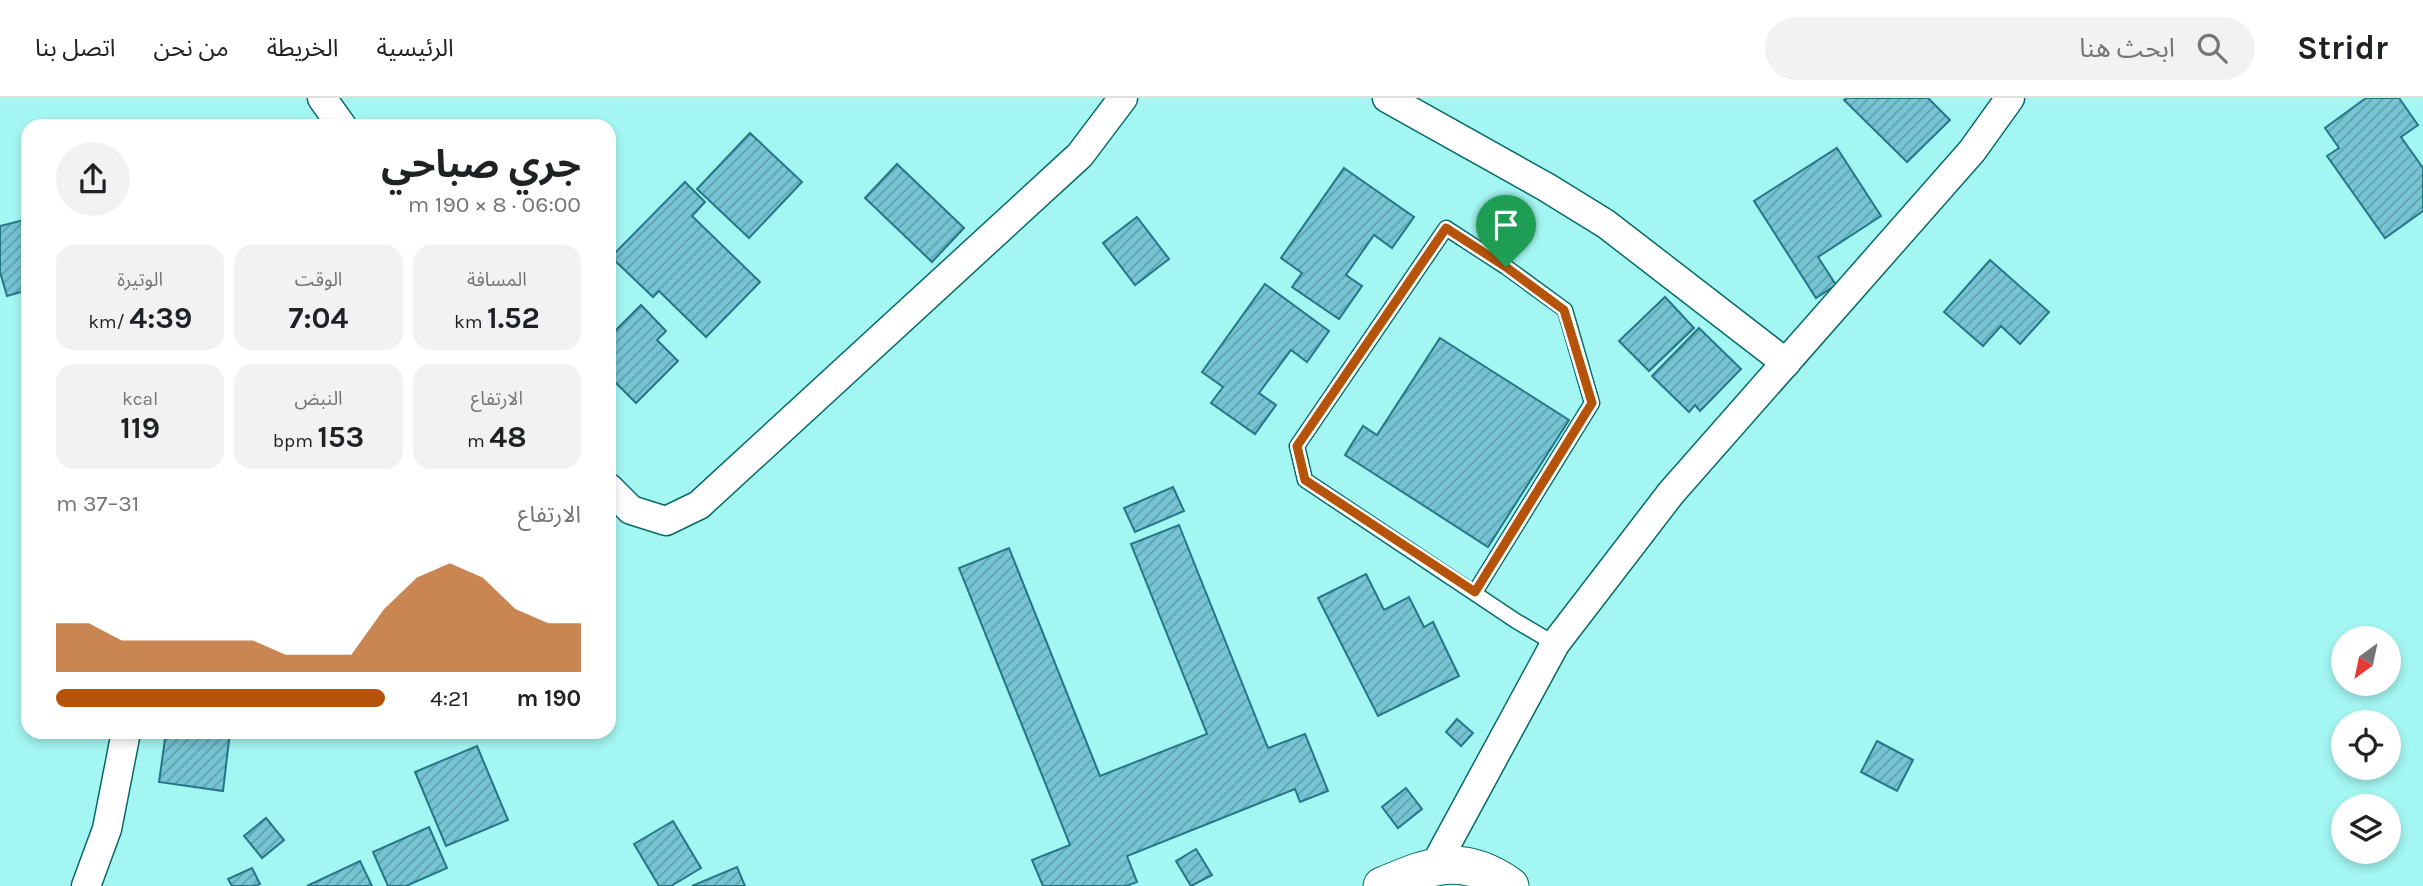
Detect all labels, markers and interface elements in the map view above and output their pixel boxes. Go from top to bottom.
search box [1765,17,2255,80]
icon: search [2193,29,2231,67]
text: Stridr [2297,29,2388,67]
text: ابحث هنا [2079,33,2175,64]
text: اتصل بنا [35,34,116,62]
text: من نحن [154,34,229,62]
text: الخريطة [267,34,339,62]
text: الرئيسية [377,34,454,62]
button: share [56,142,130,216]
text: جري صباحي [381,142,581,187]
text: 06:00 · 8 × 190 m [408,191,581,218]
pin [1476,195,1536,267]
icon: arrive [1487,206,1525,244]
text: الوتيرة [117,269,163,291]
text: الوقت [295,269,342,291]
text: المسافة [467,269,527,291]
text: 4:39 [129,300,192,336]
text: 7:04 [289,300,348,336]
text: 1.52 [487,300,540,336]
text: /km [88,311,129,333]
text: km [454,311,487,333]
text: kcal [122,388,158,410]
text: النبض [294,388,343,410]
text: الارتفاع [471,388,523,410]
text: 119 [120,410,160,446]
text: 153 [317,419,364,455]
text: 48 [489,419,527,455]
text: bpm [273,430,317,452]
text: m [467,430,489,452]
text: 31–37 m [56,490,139,517]
text: الارتفاع [518,501,581,528]
north arrow [2331,626,2401,696]
map controls [2331,626,2401,864]
text: 4:21 [430,685,469,712]
text: 190 m [517,685,581,712]
button: locate [2331,710,2401,780]
button: layers [2331,794,2401,864]

